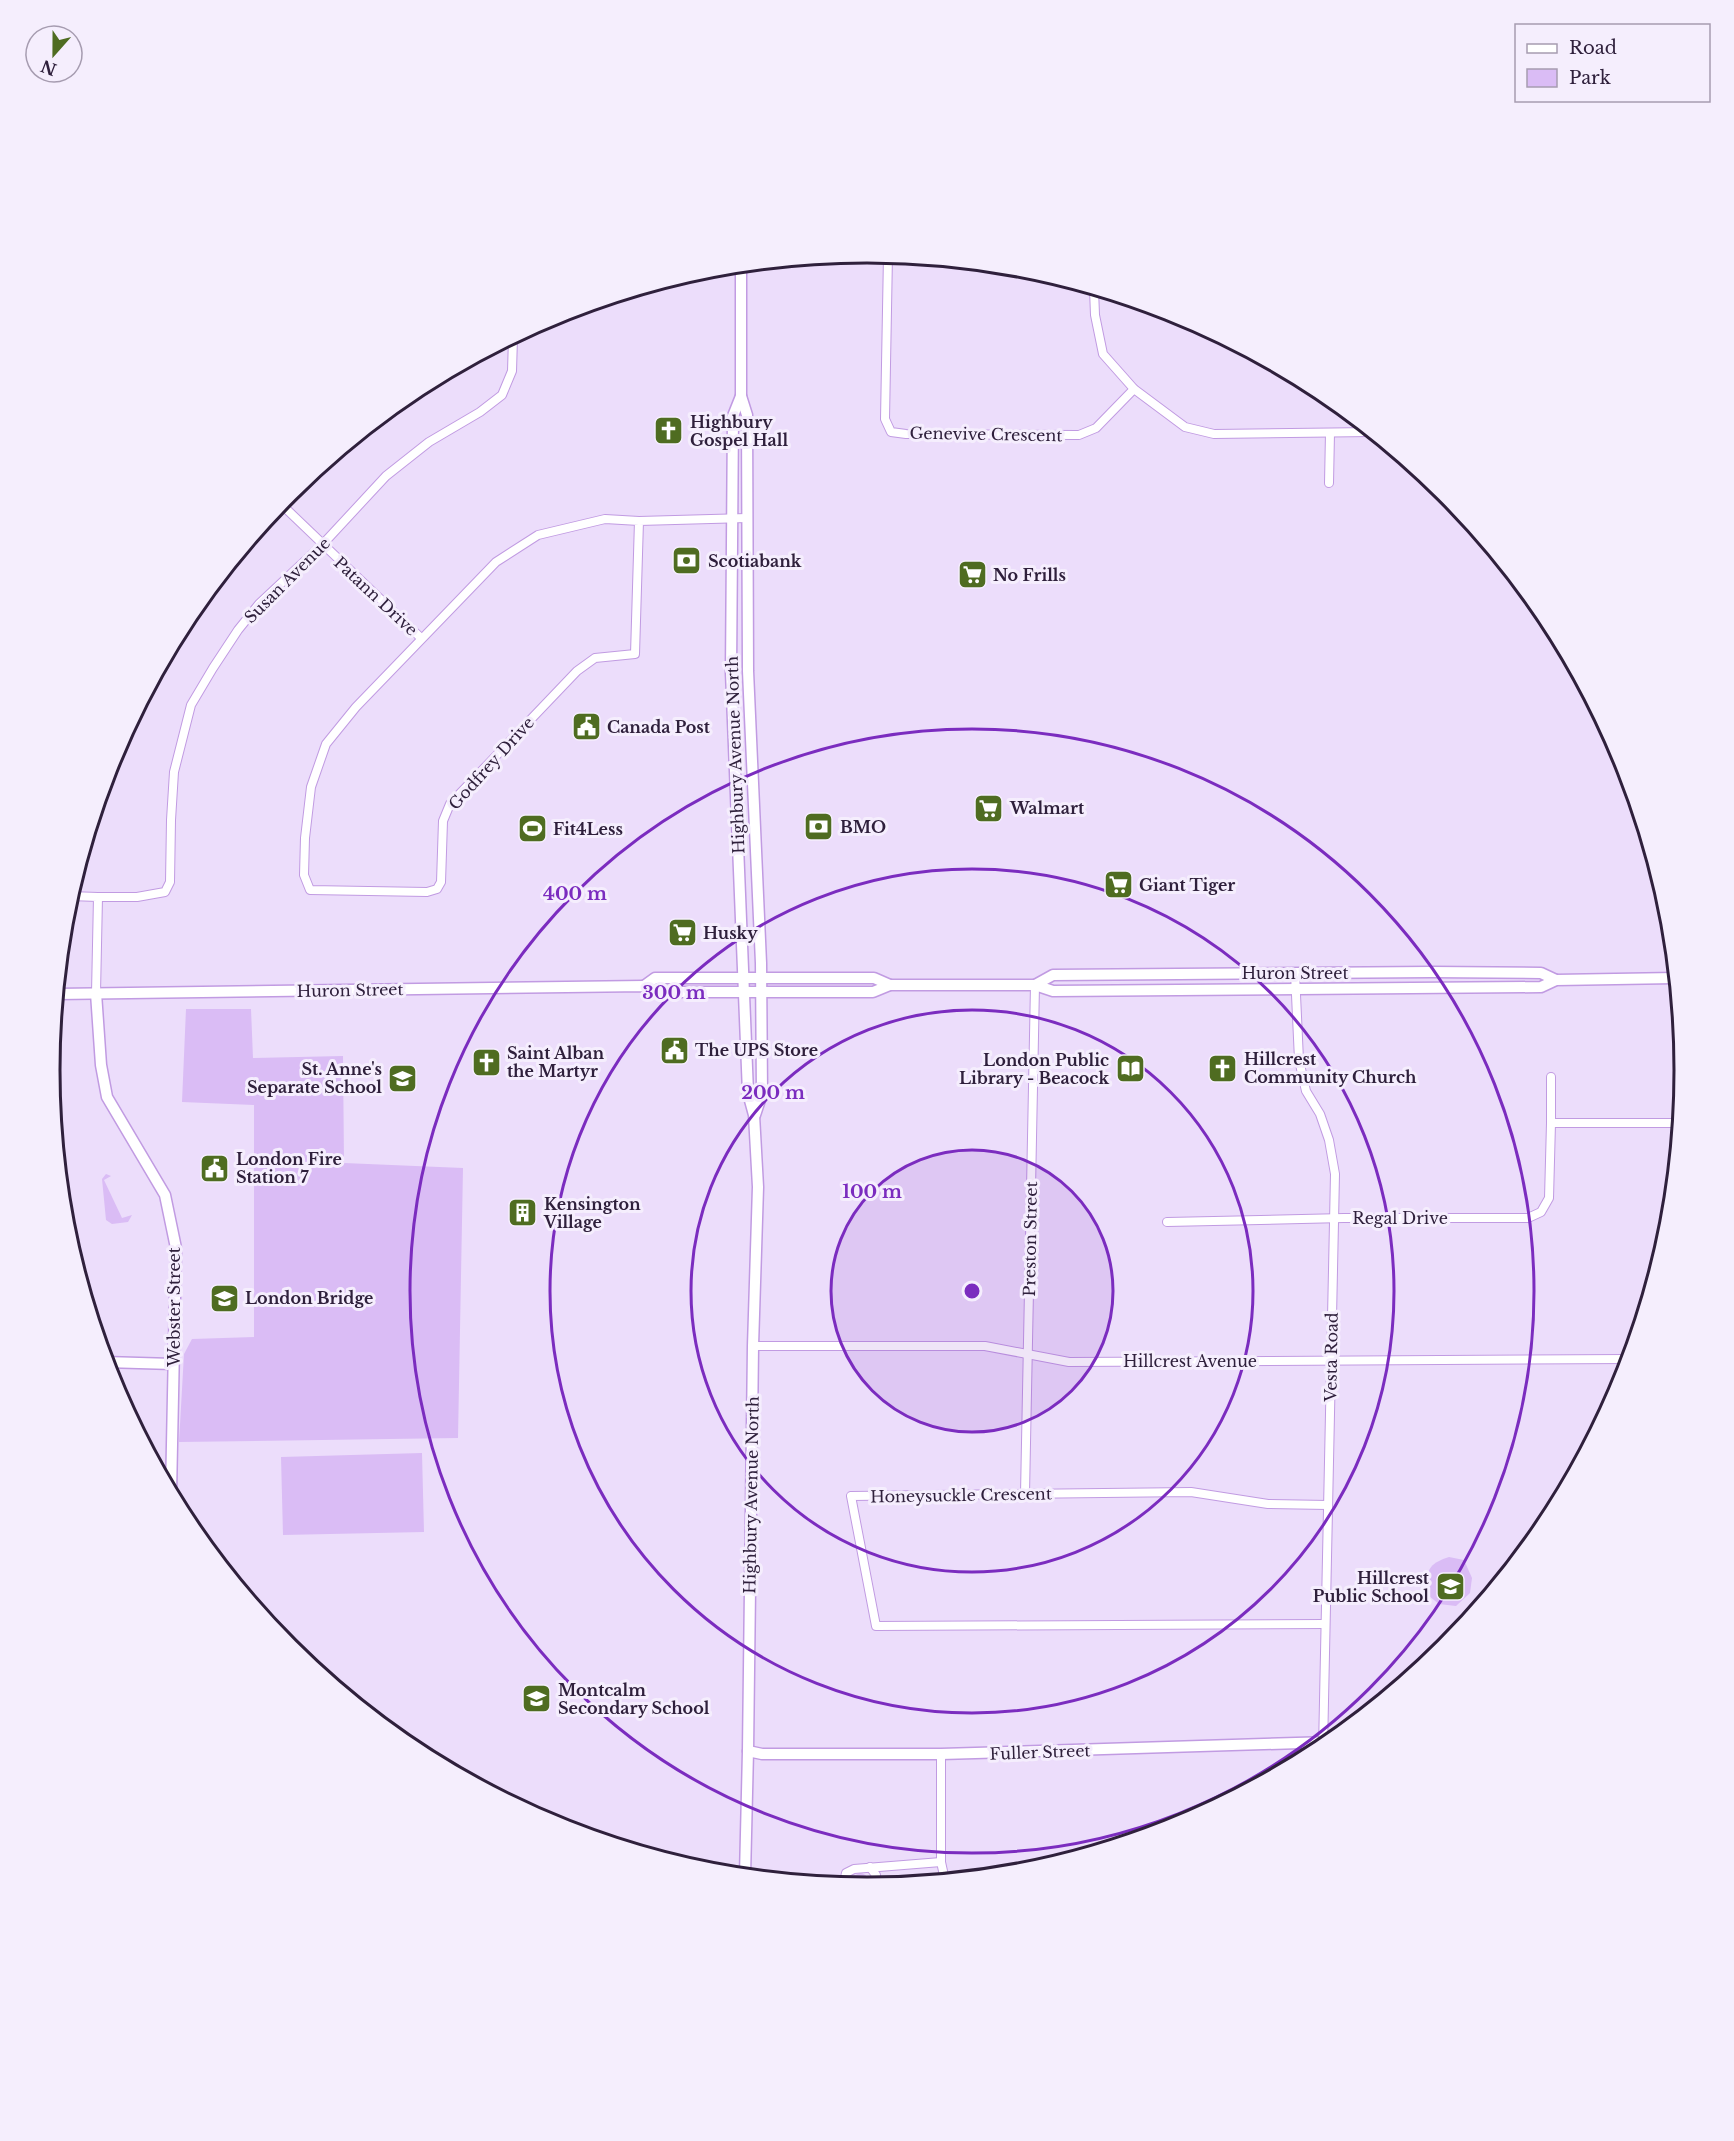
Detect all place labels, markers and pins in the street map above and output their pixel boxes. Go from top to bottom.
place label: Highbury Gospel Hall [690,412,788,450]
church icon: Highbury Gospel Hall [653,415,685,447]
bank icon: Scotiabank [671,545,703,577]
place label: Scotiabank [708,551,802,571]
supermarket icon: No Frills [956,559,988,591]
place label: No Frills [993,565,1066,585]
public building icon: Canada Post [570,711,602,743]
place label: Canada Post [607,717,711,737]
supermarket icon: Walmart [973,792,1005,824]
place label: Walmart [1009,798,1085,818]
bank icon: BMO [803,811,835,843]
sports icon: Fit4Less [516,813,548,845]
place label: BMO [840,817,886,837]
place label: Fit4Less [553,819,623,839]
supermarket icon: Giant Tiger [1102,869,1134,901]
place label: Giant Tiger [1139,875,1235,895]
supermarket icon: Husky [666,917,698,949]
place label: Husky [703,923,758,943]
public building icon: The UPS Store [658,1034,690,1066]
place label: The UPS Store [695,1040,818,1060]
place label: Saint Alban the Martyr [507,1043,605,1081]
church icon: Saint Alban the Martyr [470,1046,502,1078]
place label: Hillcrest Community Church [1244,1049,1417,1087]
place label: London Public Library - Beacock [959,1050,1109,1088]
church icon: Hillcrest Community Church [1207,1052,1239,1084]
library icon: London Public Library - Beacock [1114,1053,1146,1085]
place label: St. Anne's Separate School [247,1059,382,1097]
school or university icon: St. Anne's Separate School [387,1062,419,1094]
place label: London Fire Station 7 [236,1149,342,1187]
public building icon: London Fire Station 7 [199,1152,231,1184]
place label: Kensington Village [543,1194,641,1232]
building icon: Kensington Village [507,1197,539,1229]
centre of rings [962,1281,982,1301]
school or university icon: London Bridge [208,1282,240,1314]
place label: London Bridge [245,1288,373,1308]
place label: Hillcrest Public School [1313,1568,1430,1606]
school or university icon: Hillcrest Public School [1434,1571,1466,1603]
place label: Montcalm Secondary School [558,1680,710,1718]
school or university icon: Montcalm Secondary School [521,1683,553,1715]

